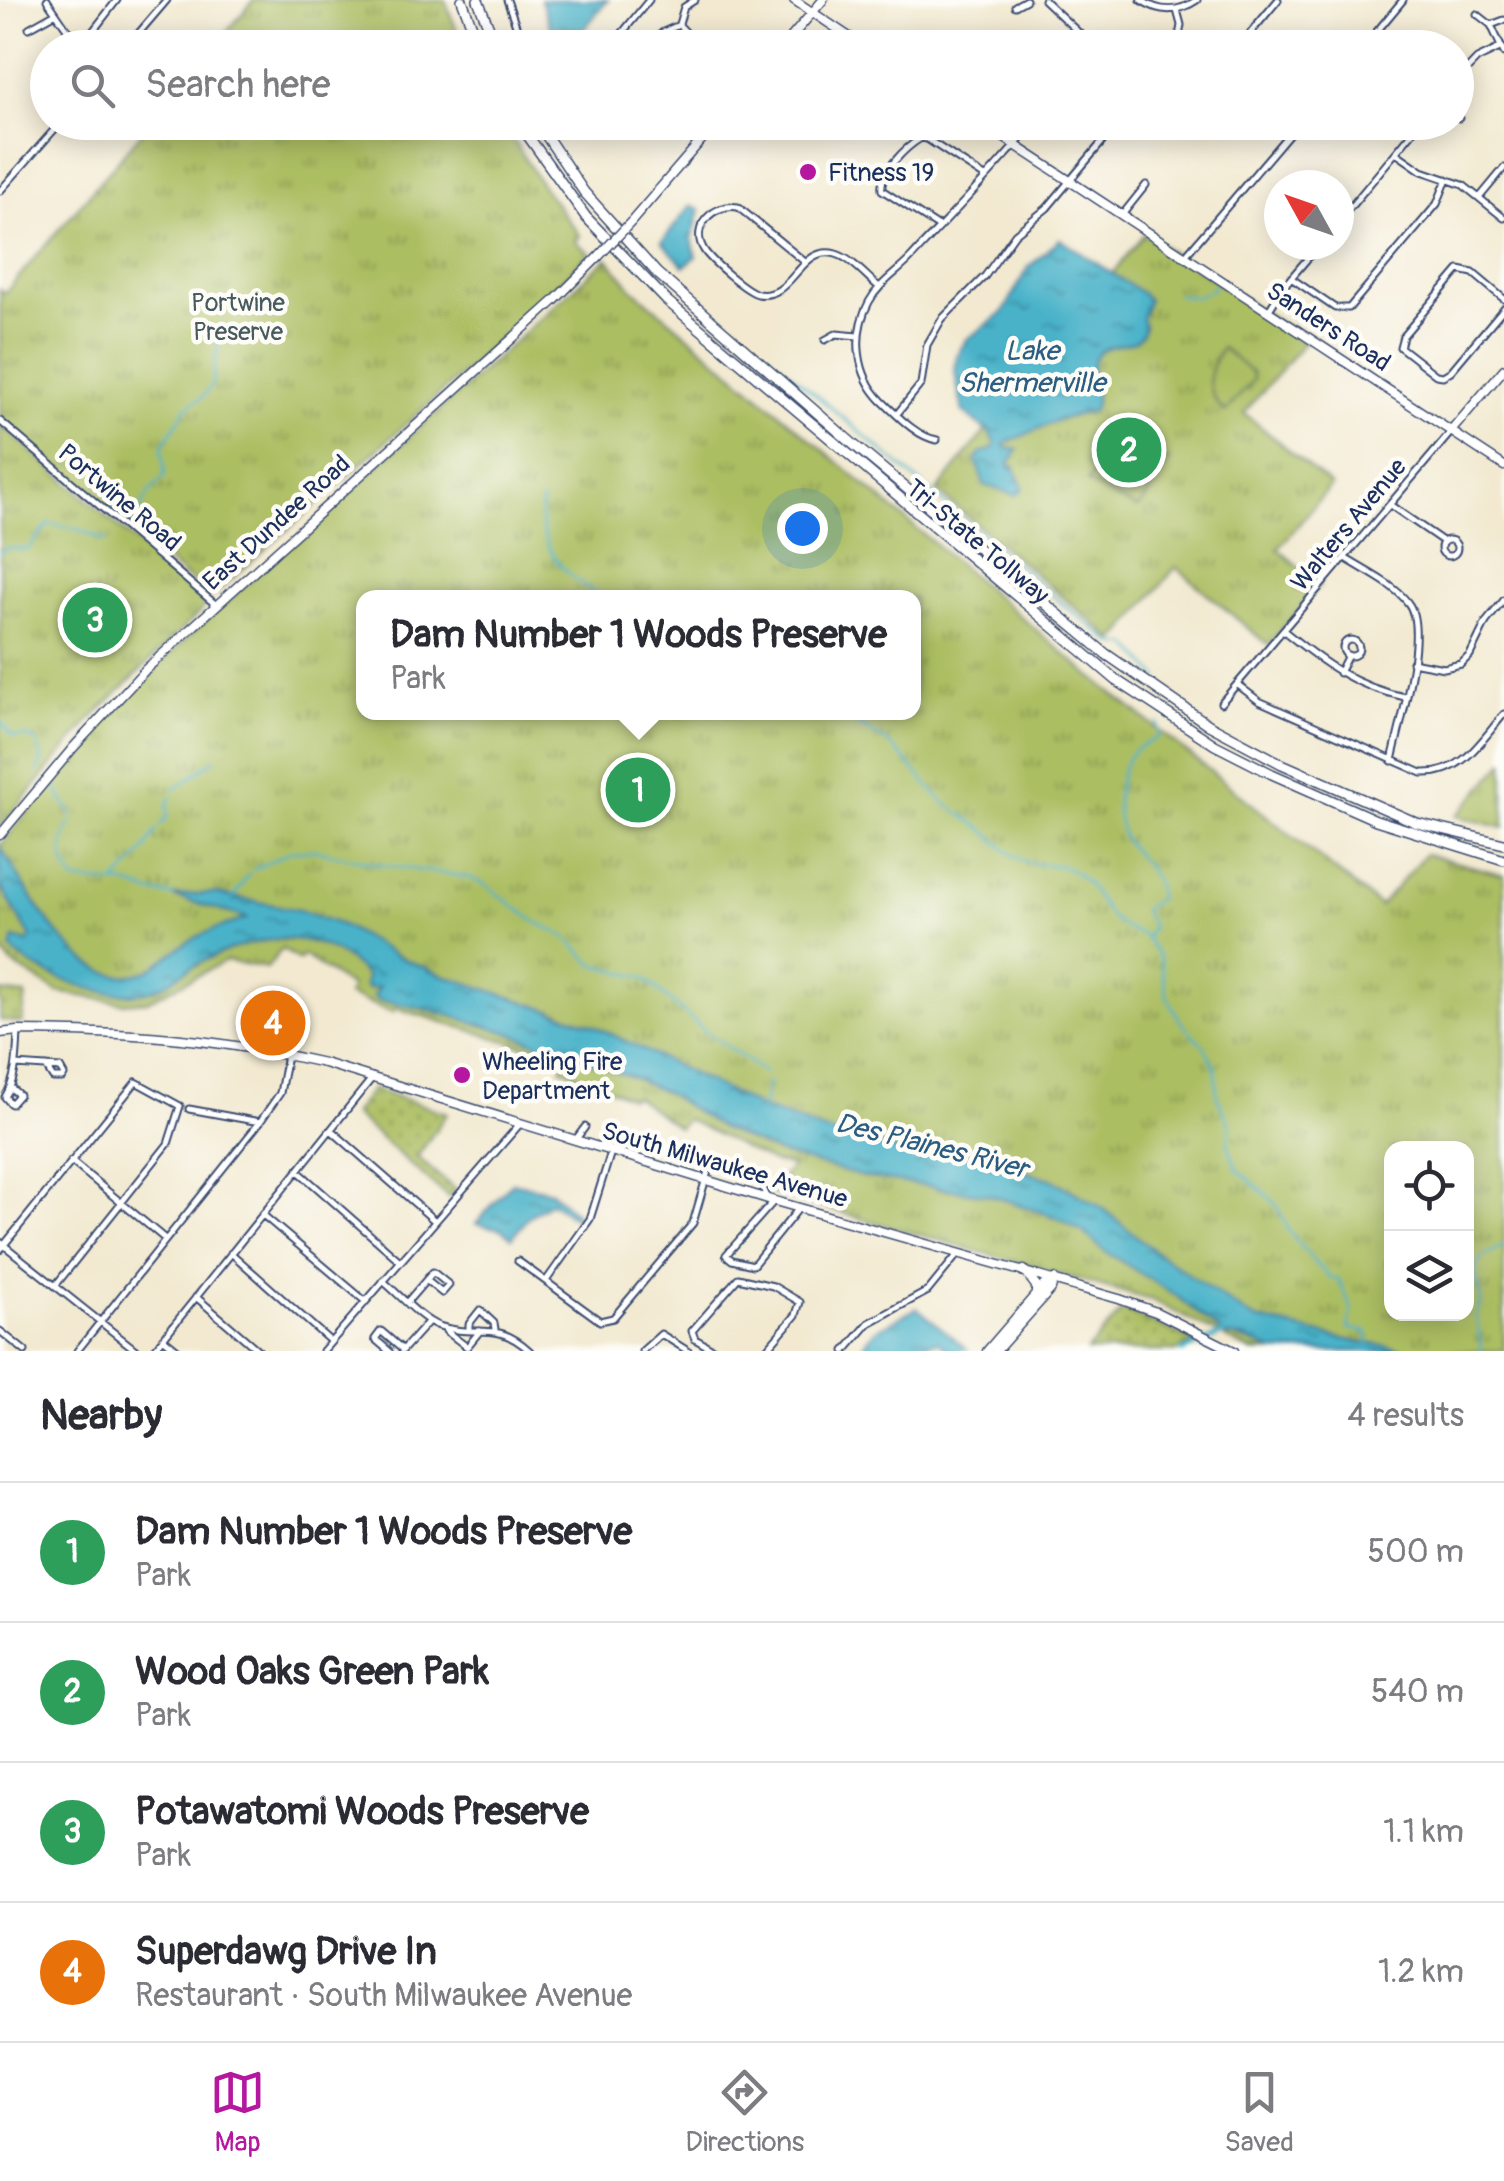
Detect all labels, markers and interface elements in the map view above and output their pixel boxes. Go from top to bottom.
search box [30,30,1474,140]
icon: search [65,58,120,113]
text: Search here [145,61,331,109]
place label: Fitness 19 [828,158,934,189]
marker: Fitness 19 [797,161,819,183]
north arrow [1264,170,1354,260]
street label: Sanders Road [1260,276,1396,379]
park label: Portwine Preserve [191,288,286,348]
water label: Lake Shermerville [959,334,1109,401]
pin: 2 [1096,412,1162,488]
street label: Portwine Road [51,438,187,559]
street label: East Dundee Road [197,449,357,597]
street label: Walters Avenue [1285,452,1414,598]
street label: Tri-State Tollway [899,473,1055,611]
your location [777,503,828,554]
pin: 3 [62,582,128,658]
popup [356,590,921,720]
text: Dam Number 1 Woods Preserve [390,611,887,659]
text: Park [390,659,446,699]
pin: 1 [606,752,670,828]
pin: 4 [240,986,306,1060]
place label: Wheeling Fire Department [482,1047,623,1107]
marker: Wheeling Fire Department [451,1064,473,1086]
water label: Des Plaines River [832,1106,1034,1188]
street label: South Milwaukee Avenue [598,1116,852,1216]
map controls [1384,1141,1474,1321]
button: locate [1384,1141,1474,1231]
button: layers [1384,1231,1474,1321]
text: Nearby [40,1390,162,1442]
text: 4 results [1347,1396,1464,1436]
text: Dam Number 1 Woods Preserve [135,1508,632,1556]
text: 1 [66,1532,79,1572]
text: 500 m [1368,1532,1464,1572]
text: Park [135,1556,191,1596]
text: Wood Oaks Green Park [135,1648,489,1696]
text: 2 [64,1672,81,1712]
text: 540 m [1371,1672,1464,1712]
text: Park [135,1696,191,1736]
text: Potawatomi Woods Preserve [135,1788,589,1836]
text: 3 [64,1812,81,1852]
text: 1.1 km [1383,1812,1464,1852]
text: Park [135,1836,191,1876]
text: Superdawg Drive In [135,1928,437,1976]
text: 4 [63,1952,82,1992]
text: 1.2 km [1378,1952,1464,1992]
text: Restaurant · South Milwaukee Avenue [135,1976,632,2016]
tab: Map [210,2065,265,2160]
tab: Directions [685,2065,804,2160]
tab: Saved [1224,2065,1294,2160]

